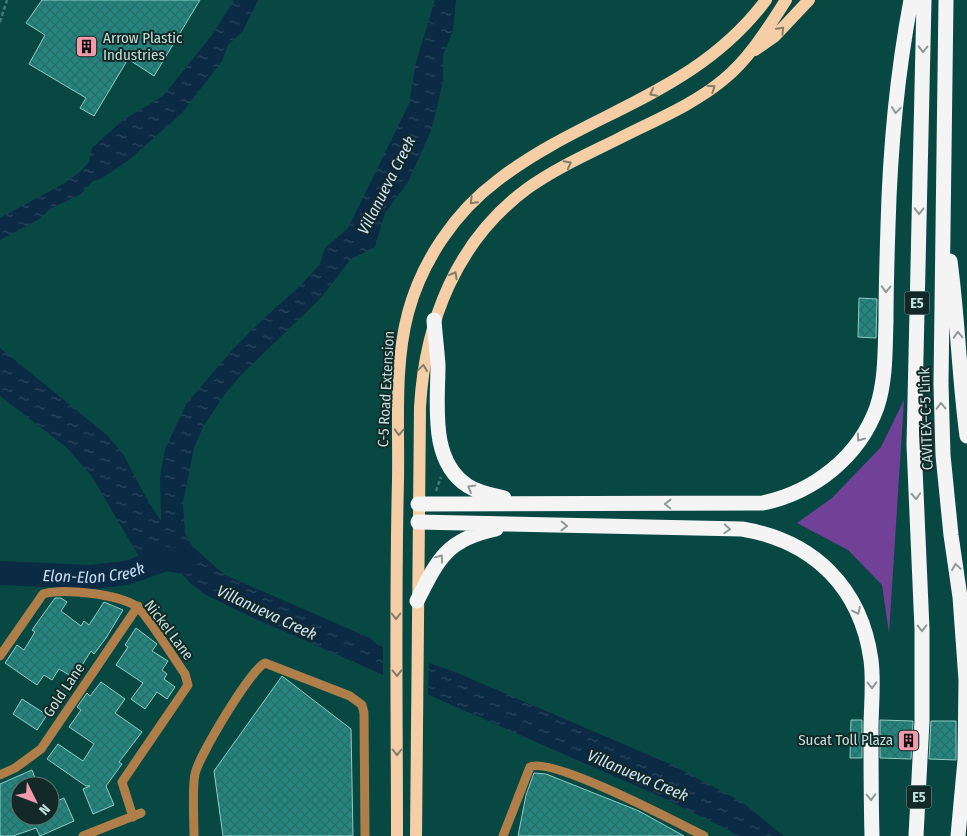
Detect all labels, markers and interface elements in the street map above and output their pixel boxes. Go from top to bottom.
one-way arrow [775,26,784,35]
place label: Arrow Plastic Industries [103,29,183,64]
building icon: Arrow Plastic Industries [75,35,99,59]
one-way arrow [917,45,928,53]
one-way arrow [706,85,715,94]
one-way arrow [649,87,658,97]
one-way arrow [891,106,902,114]
water label: Villanueva Creek [354,133,419,238]
one-way arrow [563,160,572,170]
one-way arrow [470,196,479,205]
one-way arrow [914,208,924,215]
one-way arrow [448,272,458,281]
one-way arrow [881,286,892,294]
road number: E5 [904,292,930,314]
street label: C-5 Road Extension [374,330,398,448]
one-way arrow [953,331,963,338]
one-way arrow [417,364,428,372]
street label: CAVITEX–C-5 Link [915,367,937,471]
one-way arrow [936,401,946,409]
one-way arrow [393,428,404,436]
one-way arrow [857,432,866,442]
one-way arrow [468,484,477,494]
one-way arrow [911,492,922,500]
one-way arrow [664,498,672,509]
one-way arrow [561,521,569,531]
one-way arrow [723,523,731,534]
one-way arrow [435,555,443,564]
water label: Elon-Elon Creek [42,558,147,587]
one-way arrow [951,563,961,572]
water label: Villanueva Creek [214,581,320,644]
street label: Nickel Lane [141,597,197,663]
one-way arrow [851,606,861,615]
one-way arrow [391,612,401,620]
one-way arrow [917,625,927,633]
street label: Gold Lane [39,660,89,720]
one-way arrow [392,669,402,677]
one-way arrow [867,682,877,689]
building icon: Sucat Toll Plaza [897,728,921,752]
place label: Sucat Toll Plaza [798,731,893,749]
water label: Villanueva Creek [584,746,691,805]
one-way arrow [392,749,402,757]
north arrow [10,776,60,826]
road number: E5 [906,786,932,809]
one-way arrow [866,793,876,801]
text: N [35,801,53,818]

